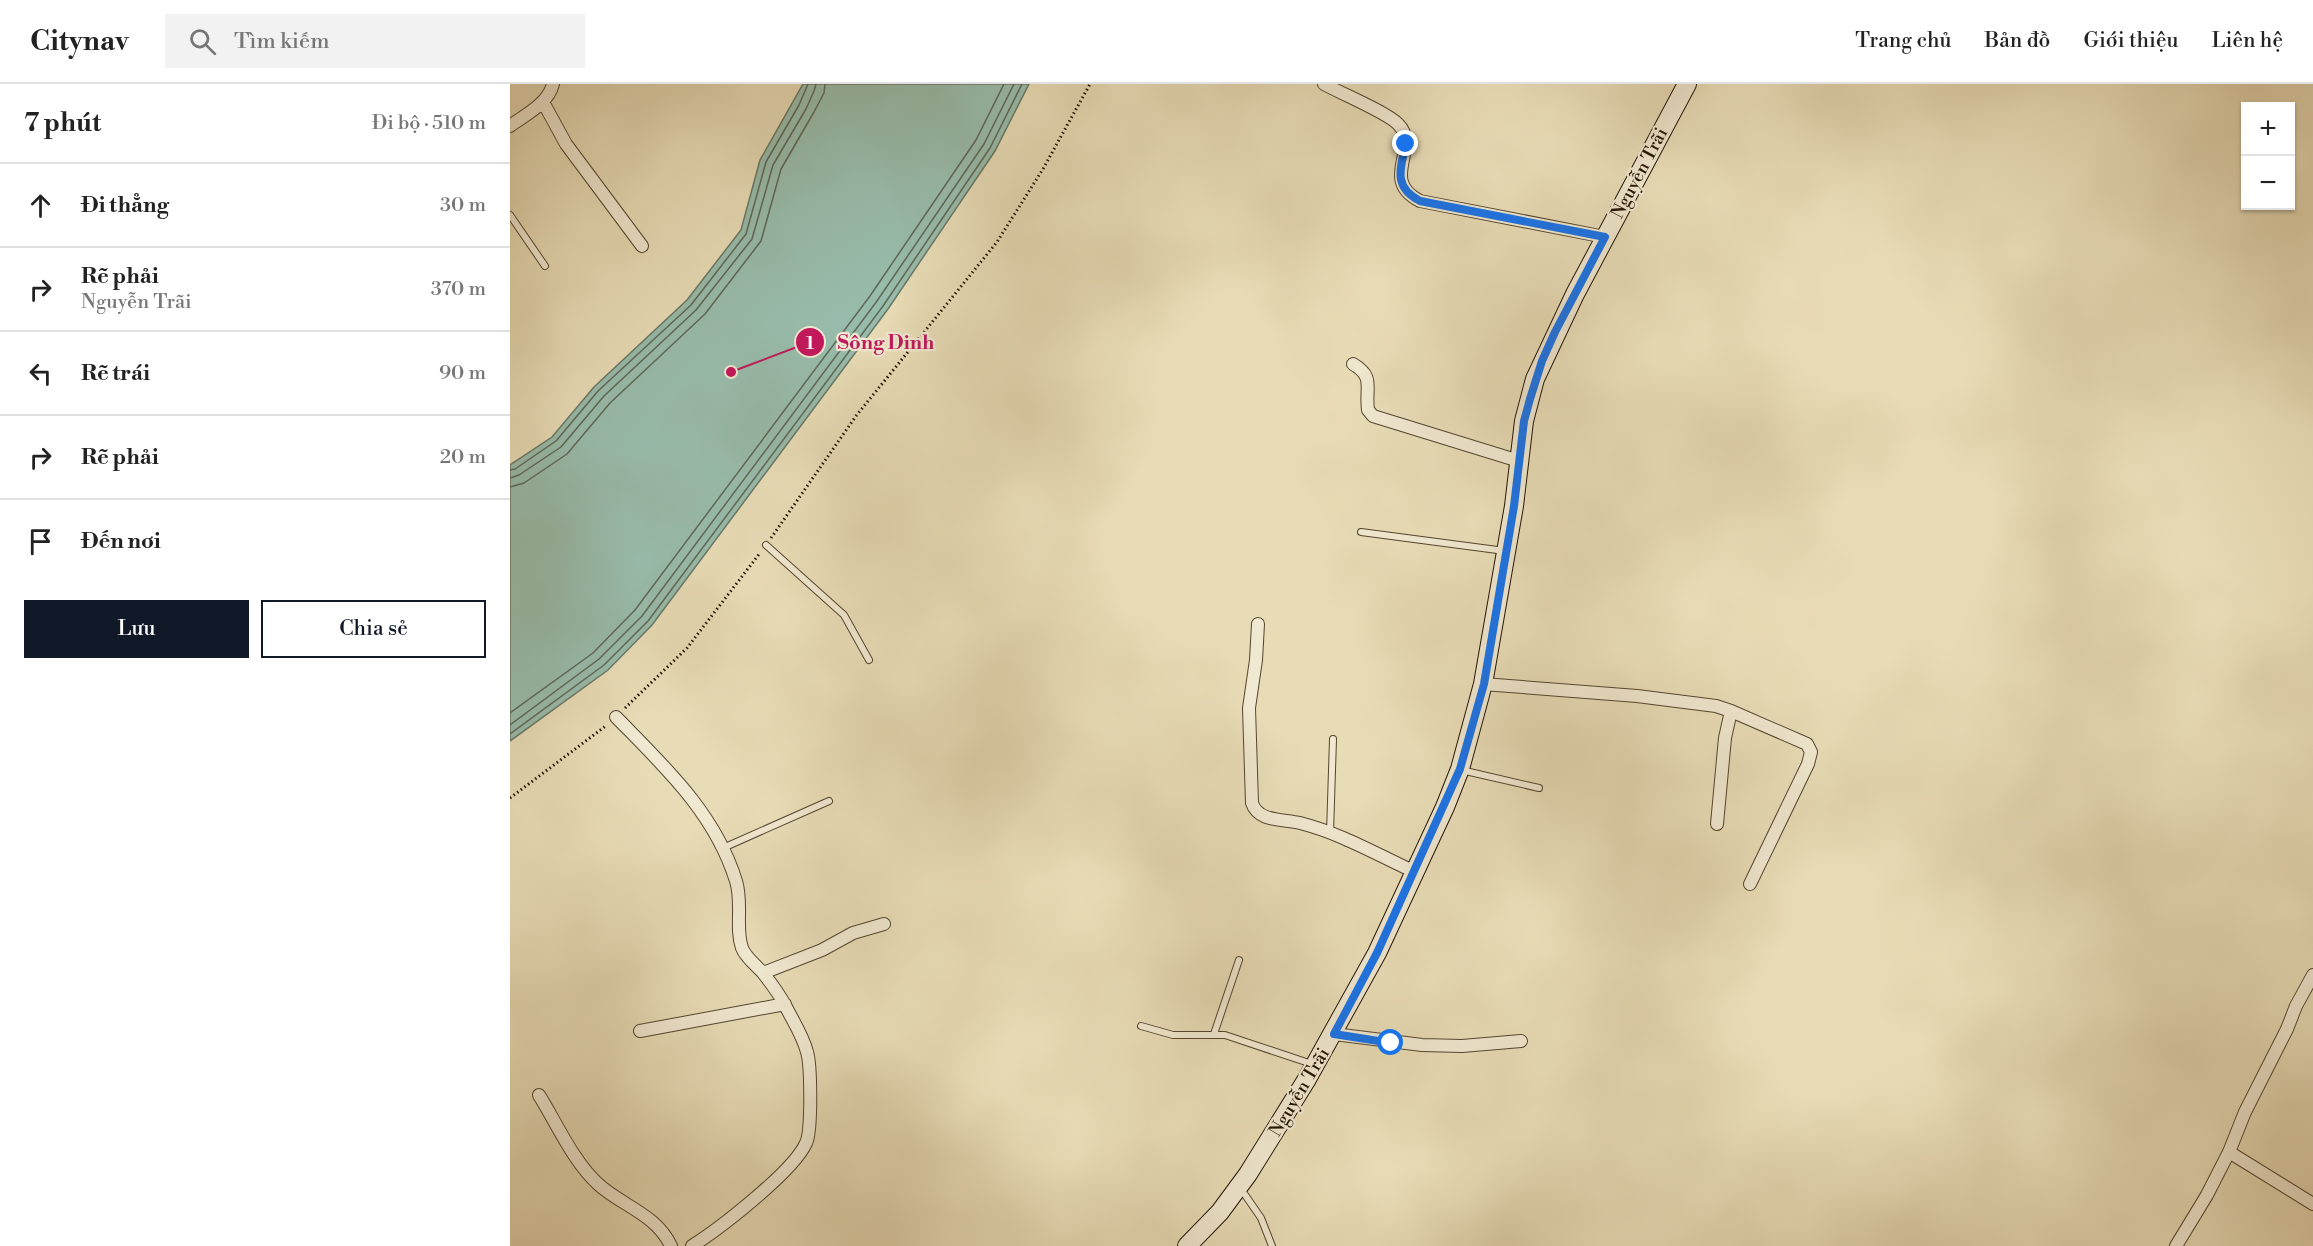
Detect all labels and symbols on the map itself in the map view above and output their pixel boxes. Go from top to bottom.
street label: Nguyễn Trãi [1606,124,1673,223]
route end [1392,130,1418,156]
callout: Sông Dinh [795,323,946,361]
text: Sông Dinh [838,331,935,356]
text: 1 [806,332,815,355]
route start [1377,1029,1403,1055]
street label: Nguyễn Trãi [1264,1044,1335,1141]

